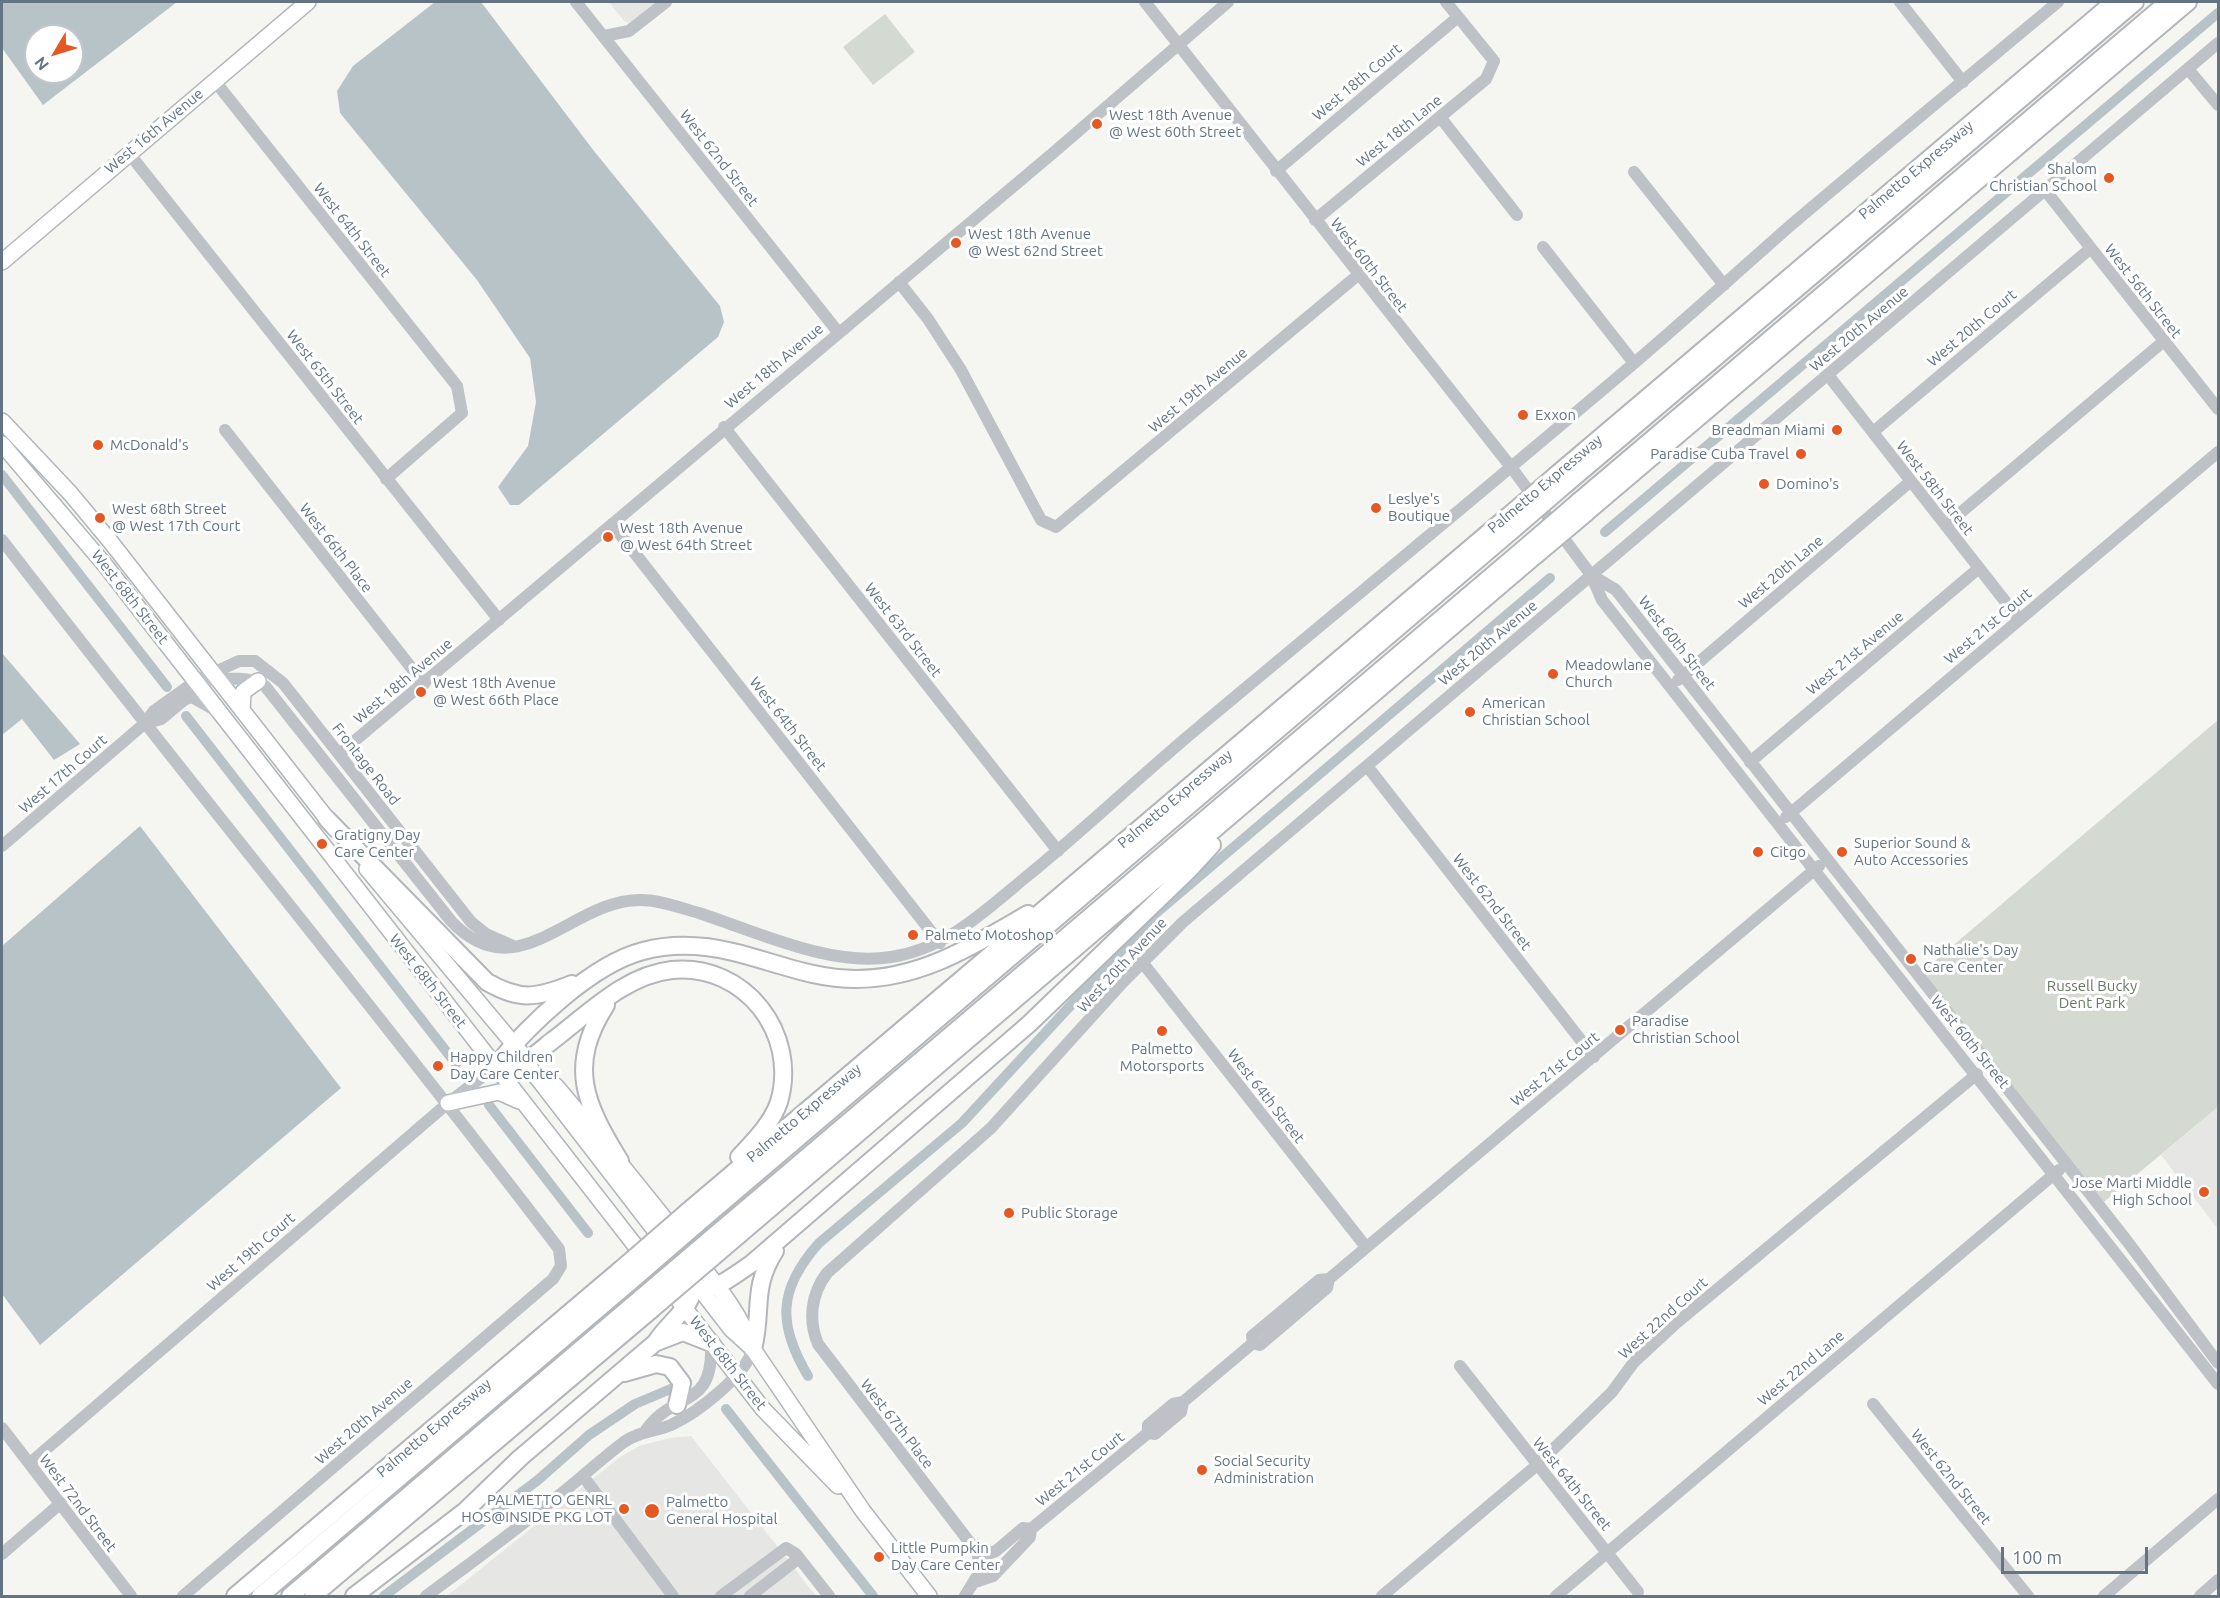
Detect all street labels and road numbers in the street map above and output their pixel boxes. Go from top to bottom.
street label: West 18th Court [1309,40,1405,124]
street label: West 16th Avenue [101,85,207,177]
street label: West 18th Lane [1353,91,1445,171]
street label: West 62nd Street [676,106,762,210]
street label: Palmetto Expressway [1855,117,1977,223]
street label: West 64th Street [310,179,394,281]
street label: West 60th Street [1327,214,1411,316]
street label: West 56th Street [2101,240,2185,342]
street label: West 20th Avenue [1806,283,1912,375]
street label: West 20th Court [1924,286,2020,370]
street label: West 18th Avenue [721,320,827,412]
street label: West 65th Street [283,326,367,428]
street label: West 19th Avenue [1145,344,1251,436]
street label: Palmetto Expressway [1484,431,1606,537]
street label: West 58th Street [1893,437,1977,539]
street label: West 66th Place [296,500,376,596]
street label: West 20th Lane [1735,531,1827,613]
street label: West 68th Street [88,546,172,648]
street label: West 63rd Street [861,579,945,681]
street label: West 21st Court [1941,584,2035,668]
street label: West 60th Street [1635,592,1719,694]
street label: West 20th Avenue [1435,597,1541,689]
street label: West 21st Avenue [1803,607,1907,699]
street label: West 18th Avenue [350,635,456,727]
street label: West 64th Street [746,673,830,775]
street label: Frontage Road [328,719,404,809]
street label: West 17th Court [15,731,111,817]
street label: Palmetto Expressway [1114,746,1236,852]
street label: West 62nd Street [1449,850,1535,954]
street label: West 20th Avenue [1073,914,1171,1016]
street label: West 68th Street [386,930,470,1032]
street label: West 60th Street [1927,992,2013,1092]
street label: West 21st Court [1507,1028,1603,1110]
street label: West 64th Street [1224,1045,1308,1147]
street label: Palmetto Expressway [743,1060,865,1166]
street label: West 19th Court [203,1209,299,1295]
street label: West 22nd Court [1615,1273,1711,1363]
street label: West 68th Street [686,1312,770,1414]
street label: West 22nd Lane [1754,1327,1848,1409]
street label: West 20th Avenue [312,1374,416,1468]
street label: Palmetto Expressway [373,1375,495,1481]
street label: West 67th Place [857,1376,937,1472]
street label: West 62nd Street [1907,1426,1995,1528]
street label: West 21st Court [1032,1428,1128,1510]
street label: West 64th Street [1529,1434,1615,1534]
street label: West 72nd Street [36,1451,120,1555]

